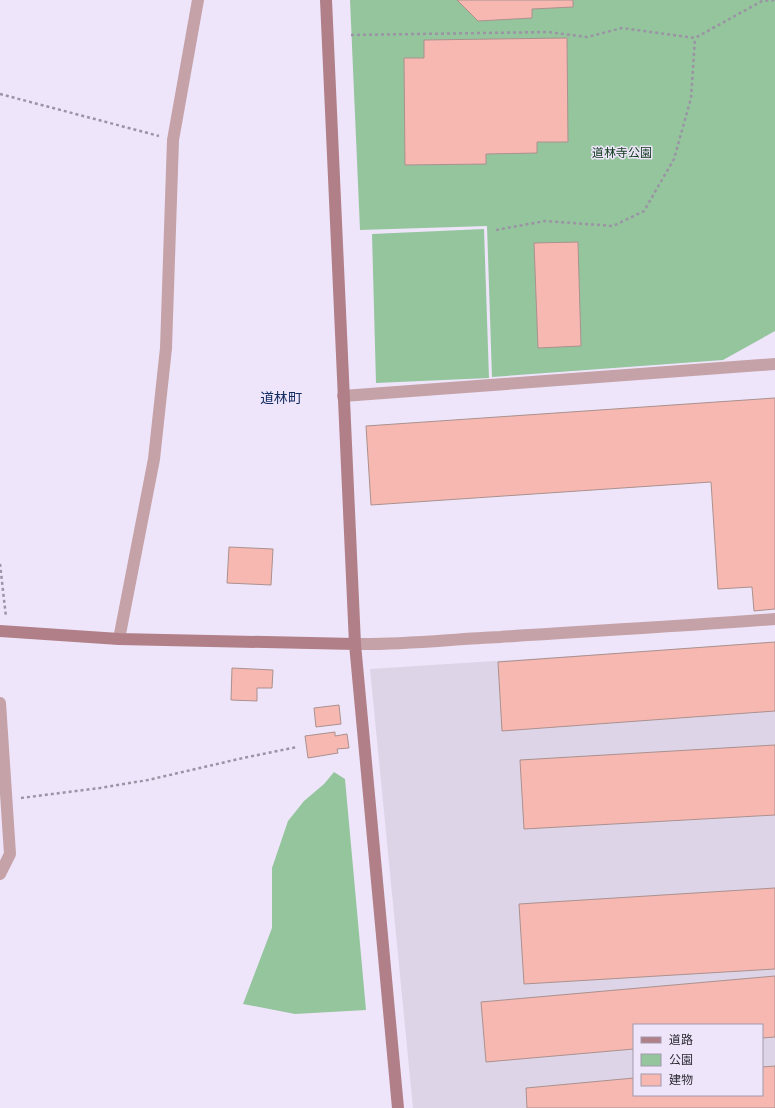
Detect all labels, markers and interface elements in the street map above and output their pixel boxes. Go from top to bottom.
park label: 道林寺公園 [592,145,652,160]
district label: 道林町 [260,389,302,406]
legend [633,1024,763,1096]
text: 道路 [669,1032,693,1047]
text: 公園 [669,1052,693,1067]
text: 建物 [669,1072,693,1087]

